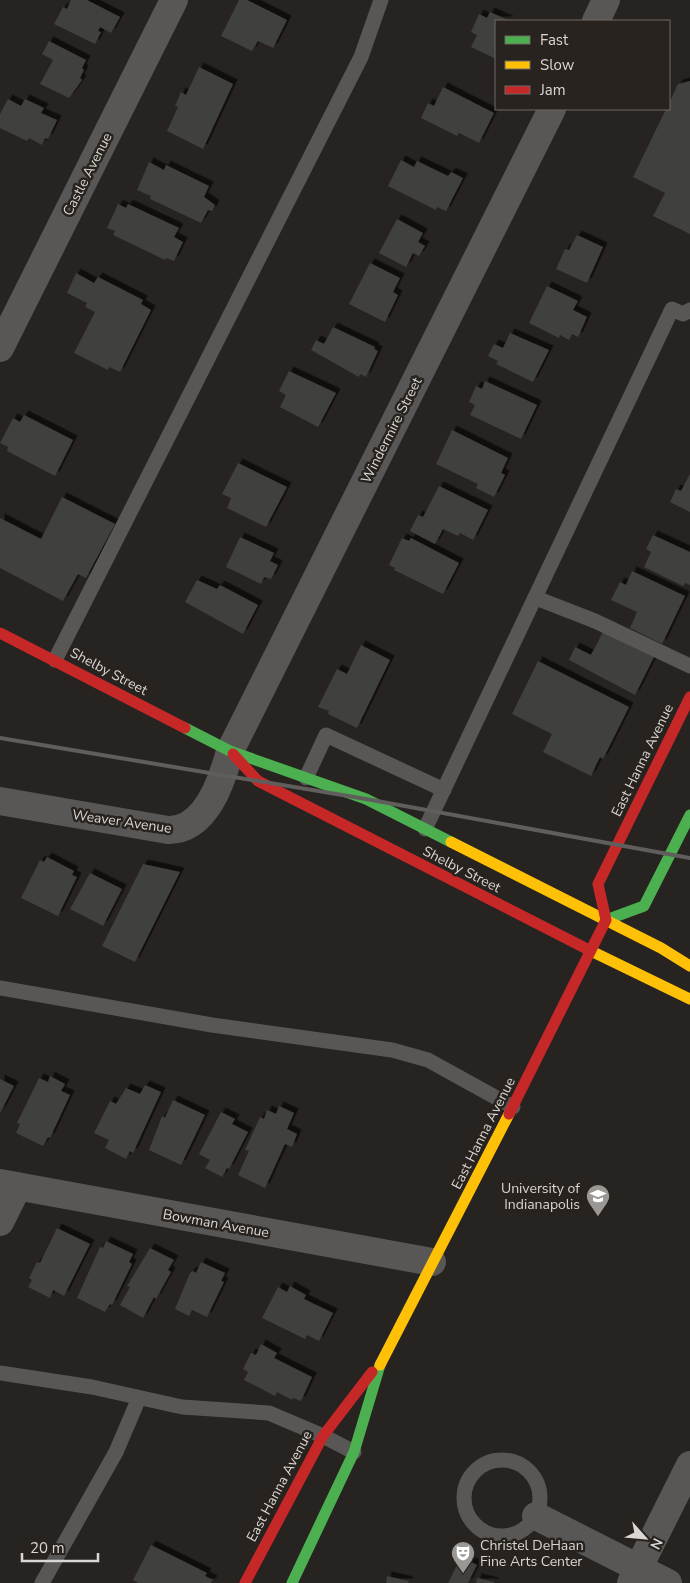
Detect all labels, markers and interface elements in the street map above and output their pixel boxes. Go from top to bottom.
legend [495,20,670,110]
text: Fast [540,30,569,50]
text: Slow [540,55,575,75]
text: Jam [539,80,566,100]
street label: Castle Avenue [58,129,117,219]
street label: Windermire Street [357,374,426,487]
street label: Shelby Street [67,643,151,700]
street label: East Hanna Avenue [607,701,678,820]
street label: Weaver Avenue [71,805,173,838]
street label: Shelby Street [419,842,504,897]
street label: East Hanna Avenue [447,1074,520,1192]
place label: University of Indianapolis [501,1179,580,1214]
school or university icon: University of Indianapolis [585,1183,611,1217]
street label: Bowman Avenue [161,1205,271,1242]
street label: East Hanna Avenue [242,1427,317,1545]
north arrow [620,1513,670,1563]
scale bar [22,1530,99,1562]
text: N [645,1535,667,1553]
place label: Christel DeHaan Fine Arts Center [480,1536,584,1571]
text: 20 m [30,1538,65,1558]
theatre icon: Christel DeHaan Fine Arts Center [450,1540,476,1574]

